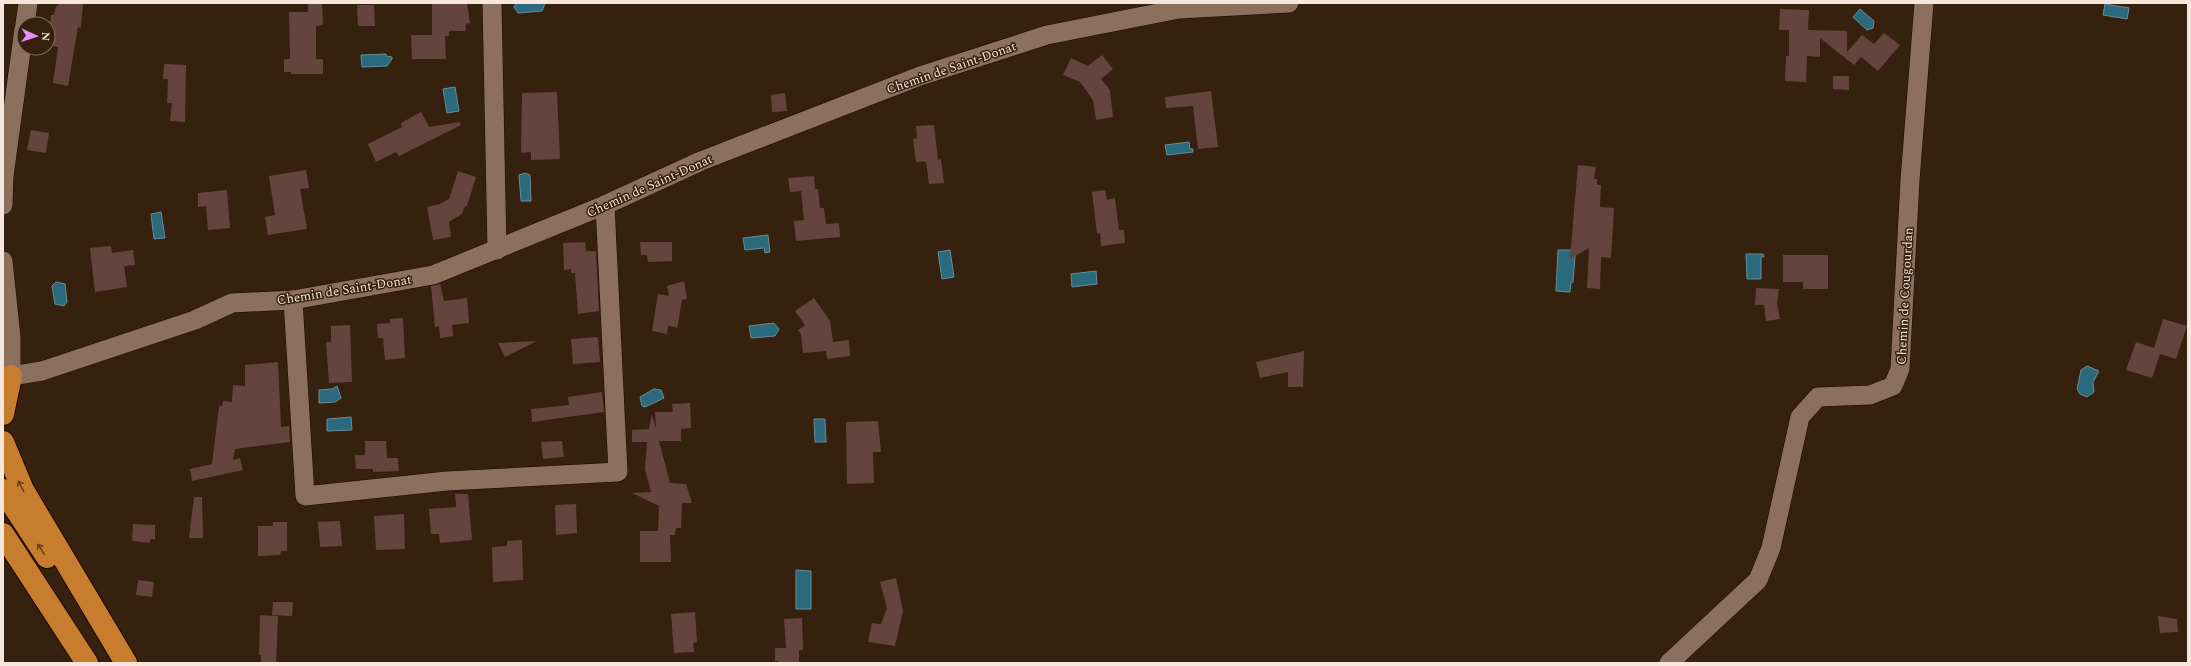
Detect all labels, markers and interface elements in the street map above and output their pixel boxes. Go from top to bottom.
north arrow [16,16,56,56]
text: N [37,32,54,41]
street label: Chemin de Saint-Donat [884,36,1019,100]
street label: Chemin de Saint-Donat [583,149,716,223]
street label: Chemin de Cougourdan [1891,226,1919,365]
street label: Chemin de Saint-Donat [275,269,413,311]
one-way arrow [17,480,24,492]
one-way arrow [37,544,45,555]

